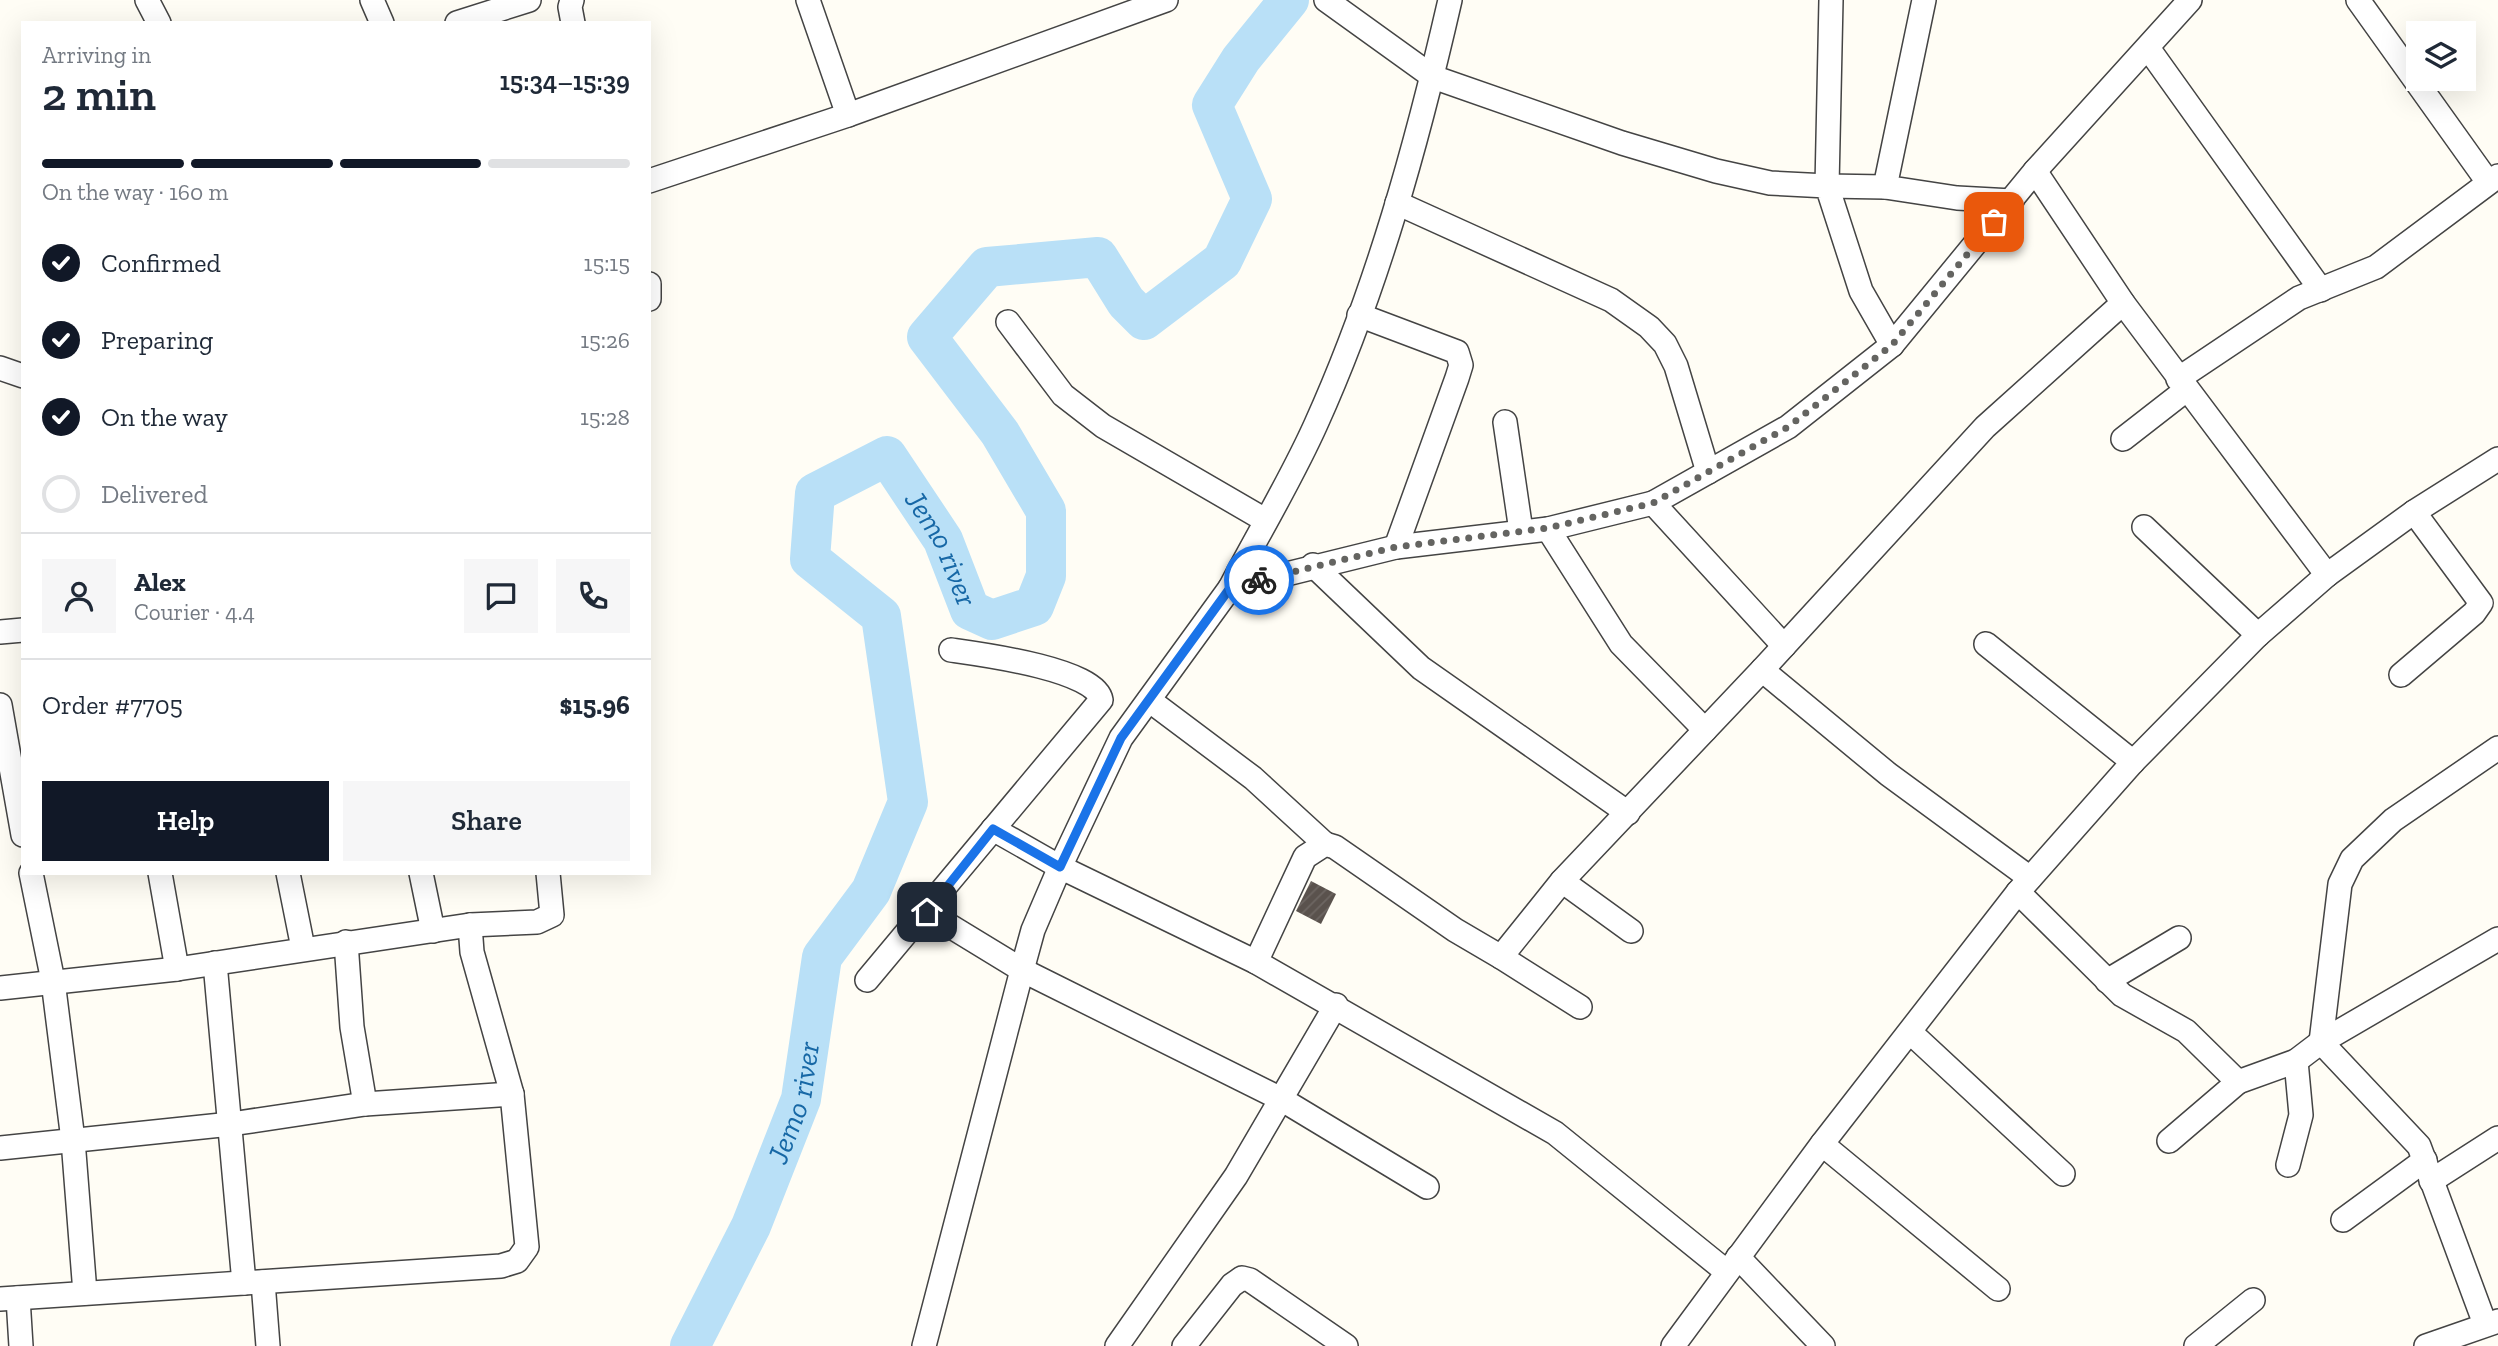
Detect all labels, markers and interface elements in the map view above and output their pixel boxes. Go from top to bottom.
map controls [2406,21,2476,91]
button: layers [2406,21,2476,91]
text: Arriving in [42,41,151,69]
text: 15:34–15:39 [499,65,630,97]
text: 2 min [42,67,156,122]
text: On the way · 160 m [42,178,228,206]
pin [1964,192,2024,252]
icon: bag [1975,203,2013,241]
icon: check [42,244,80,282]
text: Confirmed [101,247,221,279]
text: 15:15 [584,249,630,277]
icon: check [42,321,80,359]
text: Preparing [101,324,213,356]
text: 15:26 [580,326,630,354]
icon: check [42,398,80,436]
text: On the way [101,401,228,433]
text: 15:28 [580,403,630,431]
text: Delivered [101,478,208,510]
water label: Jemo river [896,483,985,612]
courier [1224,545,1294,615]
button: person [42,559,116,633]
button: chat [464,559,538,633]
button: phone [556,559,630,633]
icon: bike [1240,561,1278,599]
text: Alex [134,566,186,598]
text: Courier · 4.4 [134,598,255,626]
text: Order #7705 [42,689,183,721]
text: $15.96 [559,689,630,721]
button: Help [42,781,329,861]
button: Share [343,781,630,861]
pin [897,882,957,942]
icon: home [908,893,946,931]
water label: Jemo river [759,1039,827,1169]

